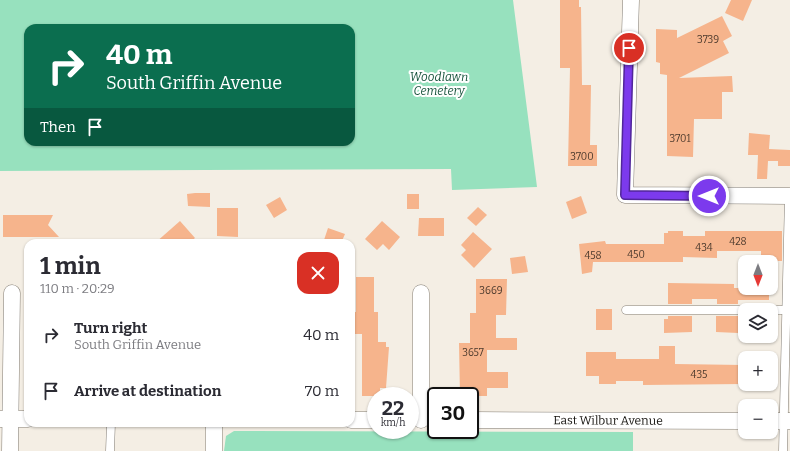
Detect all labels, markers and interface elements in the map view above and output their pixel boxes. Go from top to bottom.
pin [612,31,646,65]
house number: 3739 [697,34,719,46]
icon: arrive [618,37,640,59]
text: 40 m [106,38,173,71]
icon: right [40,40,92,92]
park label: Woodlawn Cemetery [410,70,468,98]
text: South Griffin Avenue [106,72,282,94]
icon: arrive [84,116,106,138]
text: Then [40,118,76,136]
house number: 3701 [670,133,690,145]
house number: 3700 [570,151,594,163]
position arrow [688,175,730,217]
house number: 428 [729,236,747,248]
house number: 434 [695,242,713,254]
house number: 450 [627,249,645,261]
house number: 458 [584,250,602,262]
text: 1 min [40,252,101,280]
button: close [297,252,339,294]
north arrow [738,255,778,295]
map controls [738,255,778,439]
text: 110 m · 20:29 [40,281,115,296]
house number: 3669 [479,285,503,297]
button: layers [738,303,778,343]
text: Turn right [74,319,147,337]
icon: right [40,324,62,346]
text: 40 m [303,326,339,344]
text: South Griffin Avenue [74,337,201,352]
house number: 3657 [462,347,484,359]
button: + [738,351,778,391]
house number: 435 [691,369,707,381]
icon: arrive [40,380,62,402]
text: Arrive at destination [74,382,221,400]
text: 70 m [305,382,339,400]
speed limit sign: 30 [427,387,479,439]
text: 22 [382,396,404,420]
button: − [738,399,778,439]
street label: East Wilbur Avenue [553,413,663,428]
text: km/h [381,417,405,429]

